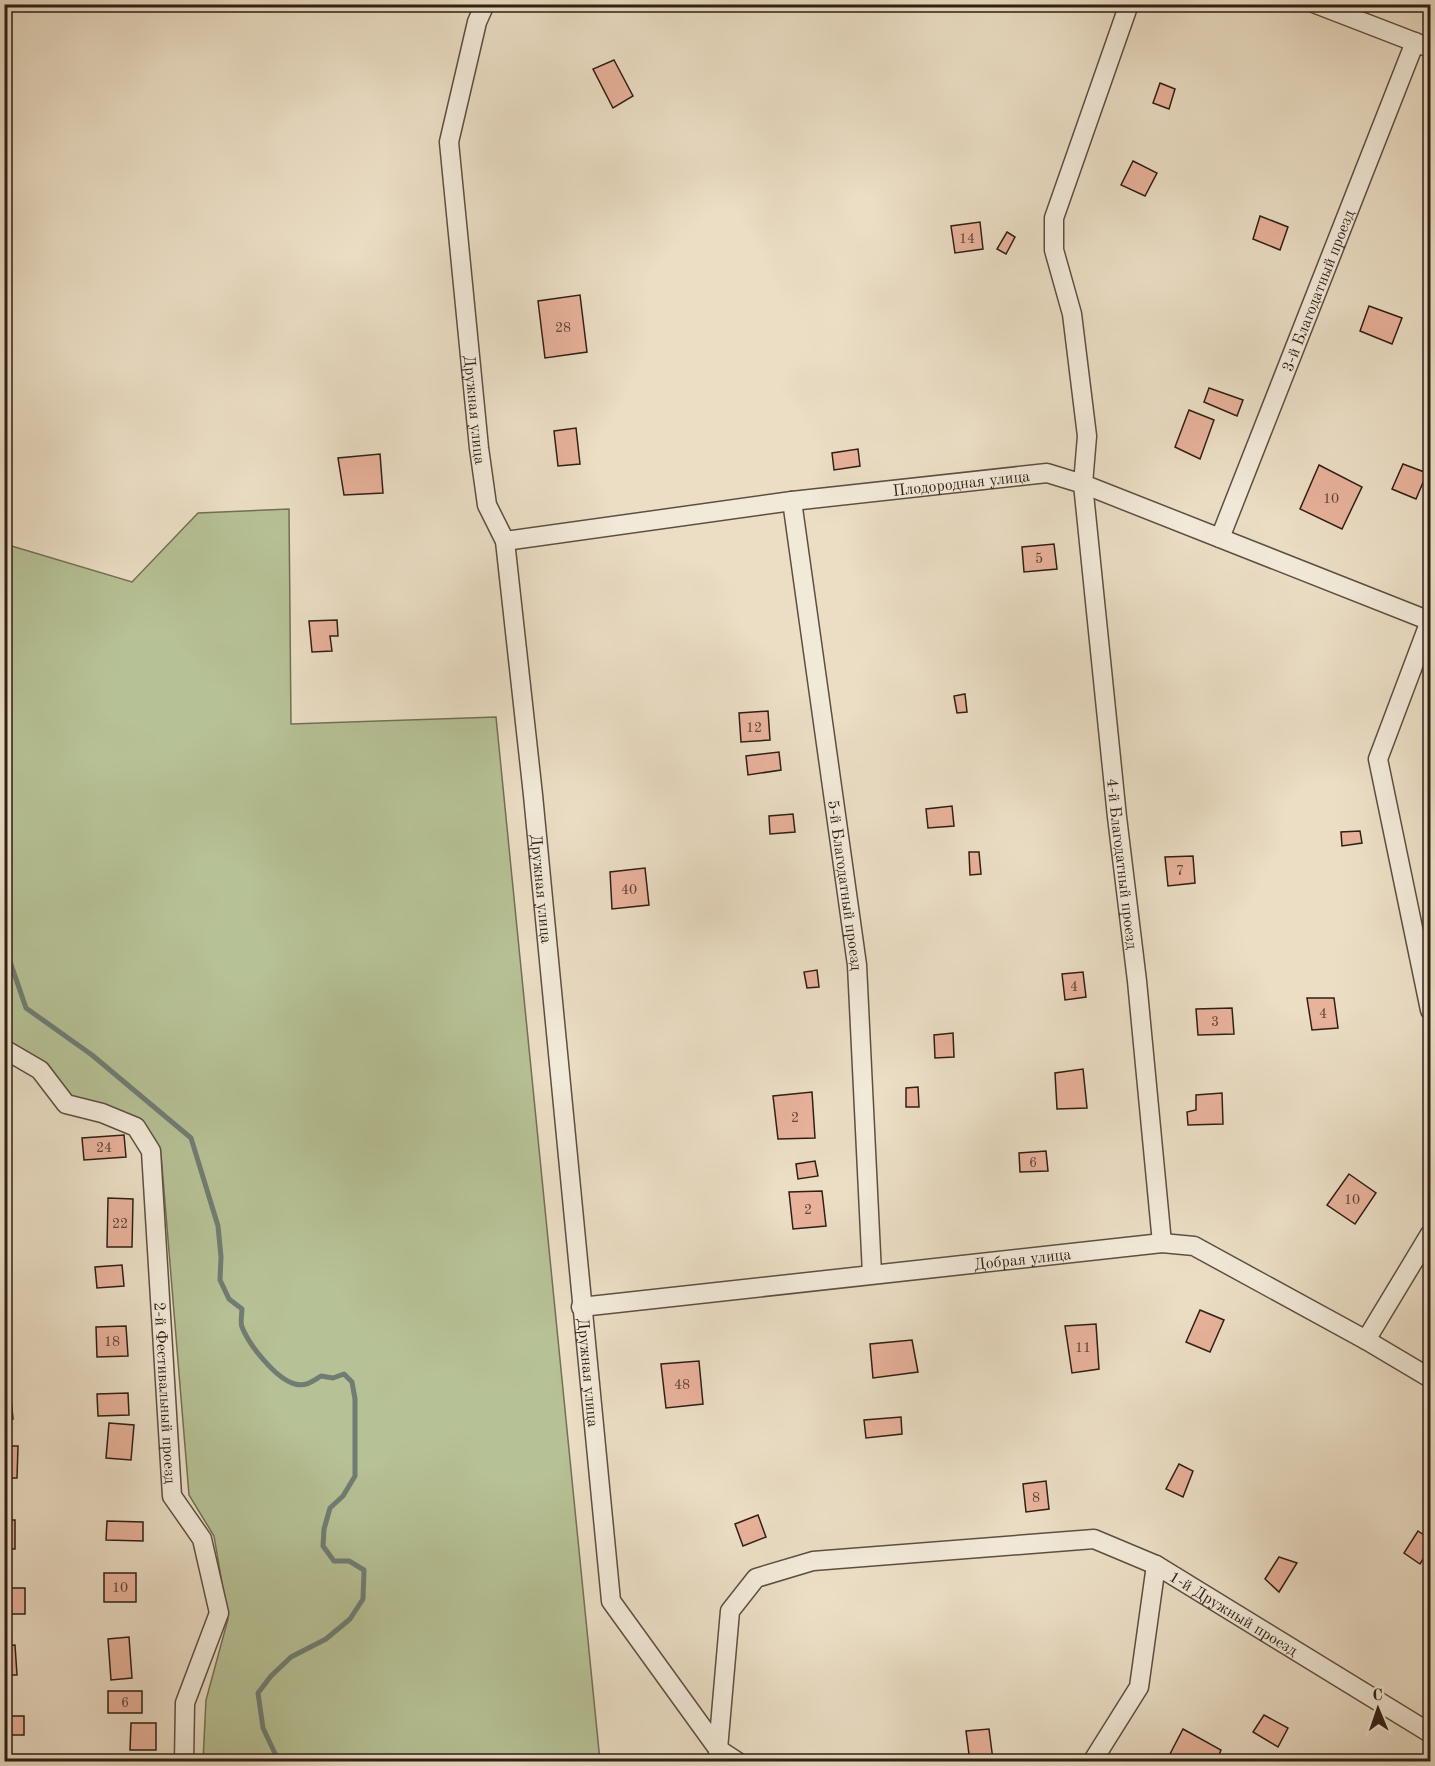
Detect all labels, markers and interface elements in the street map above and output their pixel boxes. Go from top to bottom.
street label: 3-й Благодатный проезд [1280,208,1358,374]
house number: 14 [959,232,975,246]
house number: 28 [555,321,571,335]
street label: Дружная улица [460,355,487,466]
street label: Плодородная улица [892,469,1031,500]
house number: 10 [1323,492,1339,506]
house number: 5 [1035,552,1043,566]
house number: 12 [746,721,762,735]
street label: 4-й Благодатный проезд [1103,777,1139,950]
street label: 5-й Благодатный проезд [824,799,863,971]
street label: Дружная улица [527,834,553,944]
house number: 7 [1176,864,1184,878]
house number: 40 [621,883,637,897]
house number: 4 [1070,980,1078,994]
house number: 4 [1319,1007,1327,1021]
house number: 3 [1211,1015,1219,1029]
house number: 2 [791,1111,799,1125]
house number: 24 [96,1141,112,1155]
house number: 6 [1029,1156,1037,1170]
house number: 10 [1344,1193,1360,1207]
house number: 2 [804,1203,812,1217]
house number: 22 [112,1217,128,1231]
street label: Добрая улица [973,1247,1072,1274]
street label: 2-й Фестивальный проезд [150,1302,177,1485]
street label: Дружная улица [574,1317,600,1428]
house number: 18 [104,1335,120,1349]
house number: 11 [1075,1341,1091,1355]
house number: 48 [674,1378,690,1392]
house number: 8 [1032,1491,1040,1505]
street label: 1-й Дружный проезд [1166,1569,1300,1660]
house number: 10 [112,1581,128,1595]
north arrow [1348,1679,1408,1739]
text: С [1372,1688,1383,1704]
house number: 6 [121,1696,129,1710]

